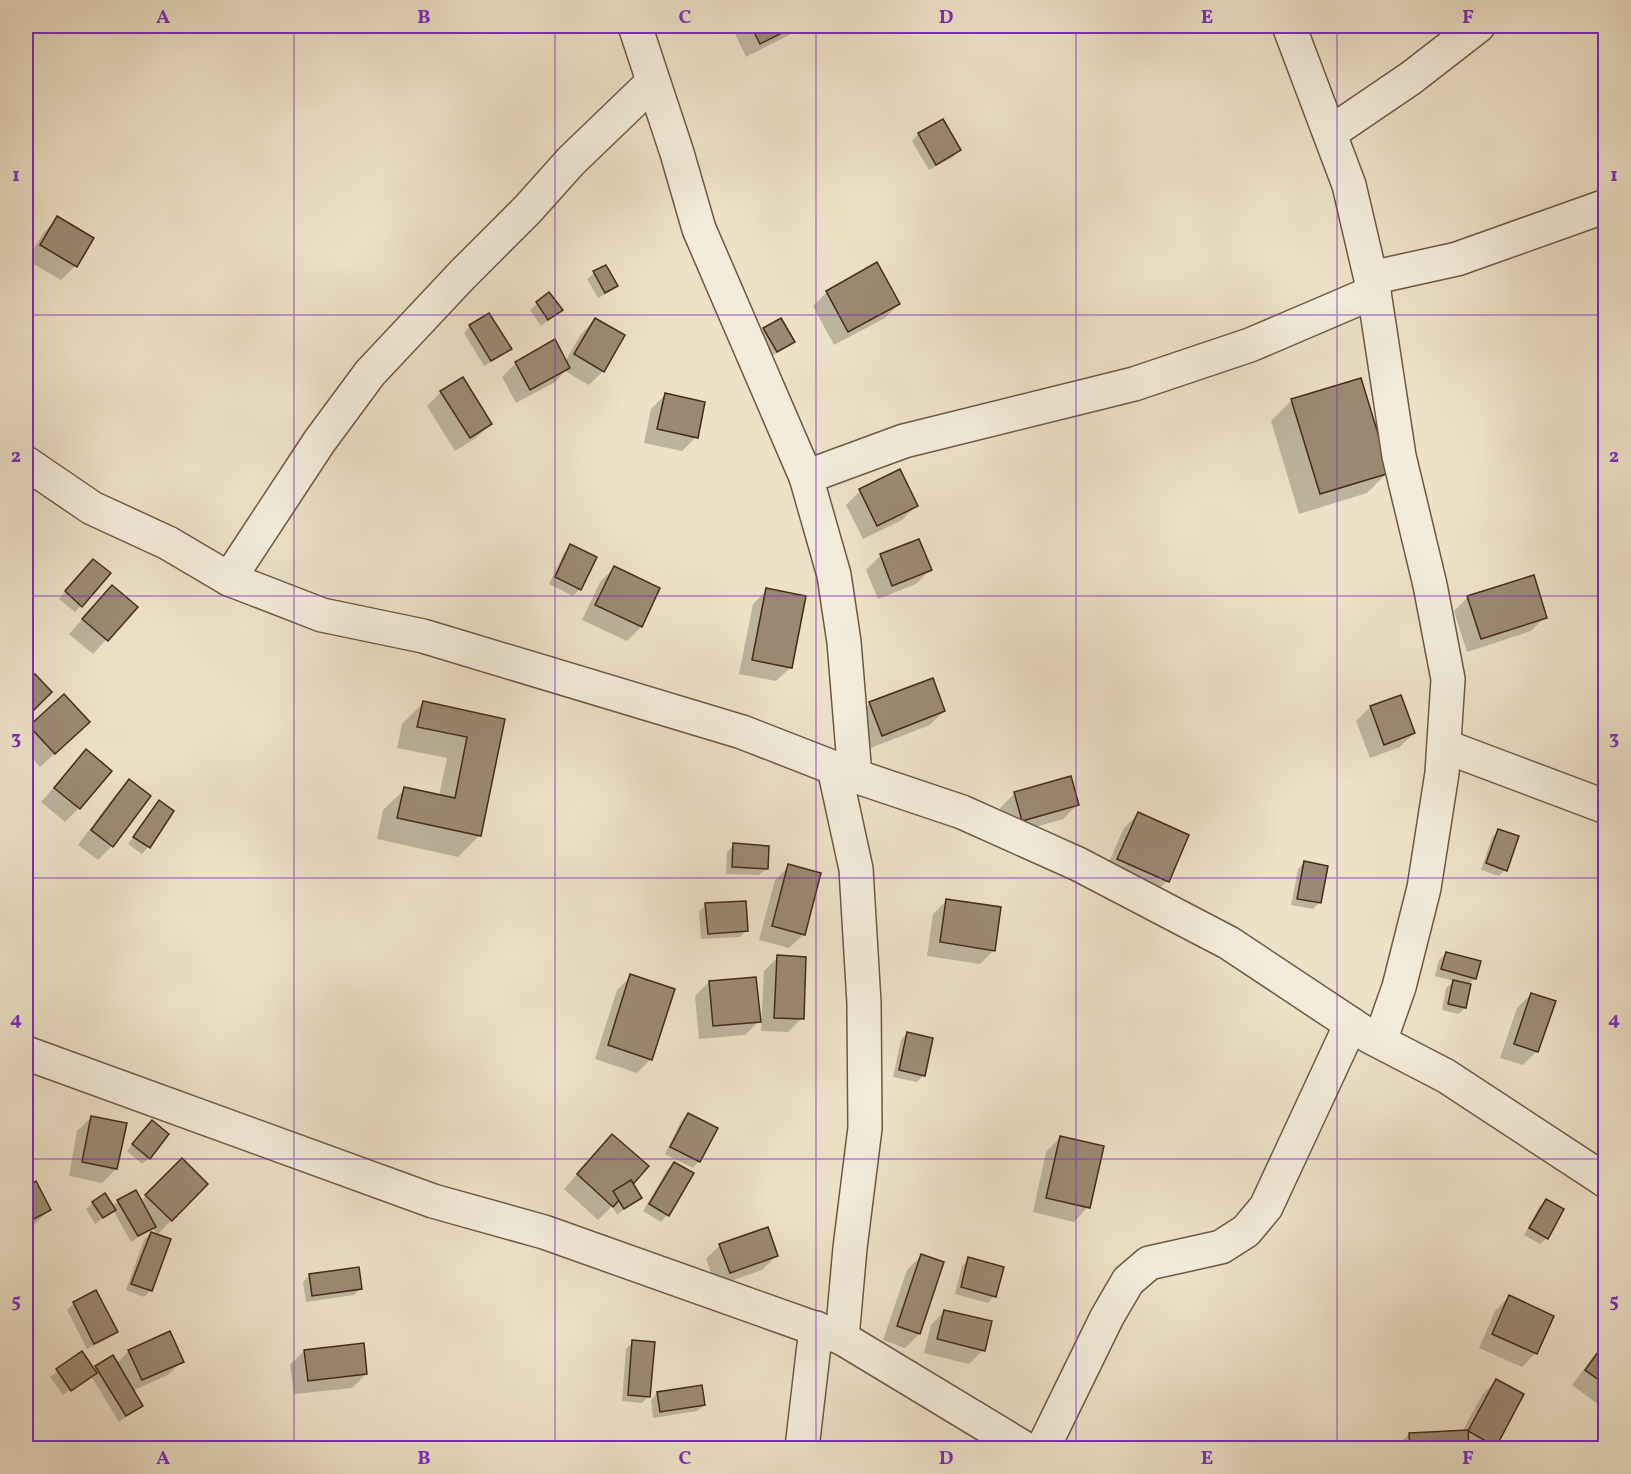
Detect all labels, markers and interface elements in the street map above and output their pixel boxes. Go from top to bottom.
text: A [156,4,170,32]
text: B [417,4,431,32]
text: C [679,4,692,32]
text: D [939,4,953,32]
text: E [1201,4,1213,32]
text: F [1462,4,1474,32]
text: 1 [12,162,20,190]
text: 1 [1610,162,1618,190]
text: 2 [11,443,21,471]
text: 2 [1609,443,1619,471]
text: 3 [11,725,21,753]
text: 3 [1609,725,1619,753]
text: 4 [10,1006,22,1034]
text: 4 [1608,1006,1620,1034]
text: 5 [11,1288,21,1316]
text: 5 [1609,1288,1619,1316]
text: A [156,1445,170,1473]
text: B [417,1445,431,1473]
text: C [679,1445,692,1473]
text: D [939,1445,953,1473]
text: E [1201,1445,1213,1473]
text: F [1462,1445,1474,1473]

